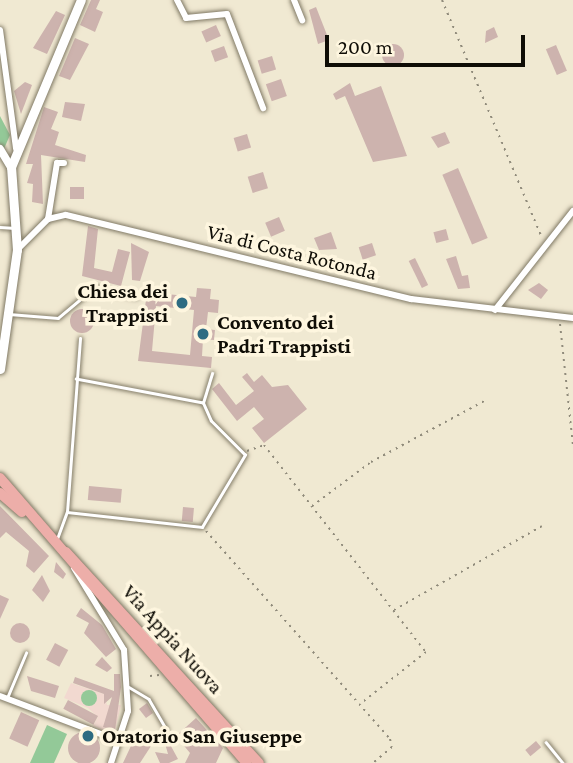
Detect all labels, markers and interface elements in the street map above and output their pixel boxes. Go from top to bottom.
scale bar [328,21,528,65]
text: 200 m [338,35,393,59]
street label: Via di Costa Rotonda [205,219,379,285]
place label: Chiesa dei Trappisti [77,278,168,328]
marker: Chiesa dei Trappisti [174,295,190,311]
place label: Convento dei Padri Trappisti [217,309,351,359]
marker: Convento dei Padri Trappisti [195,326,211,342]
street label: Via Appia Nuova [117,579,229,699]
place label: Oratorio San Giuseppe [102,723,302,749]
marker: Oratorio San Giuseppe [80,728,96,744]

